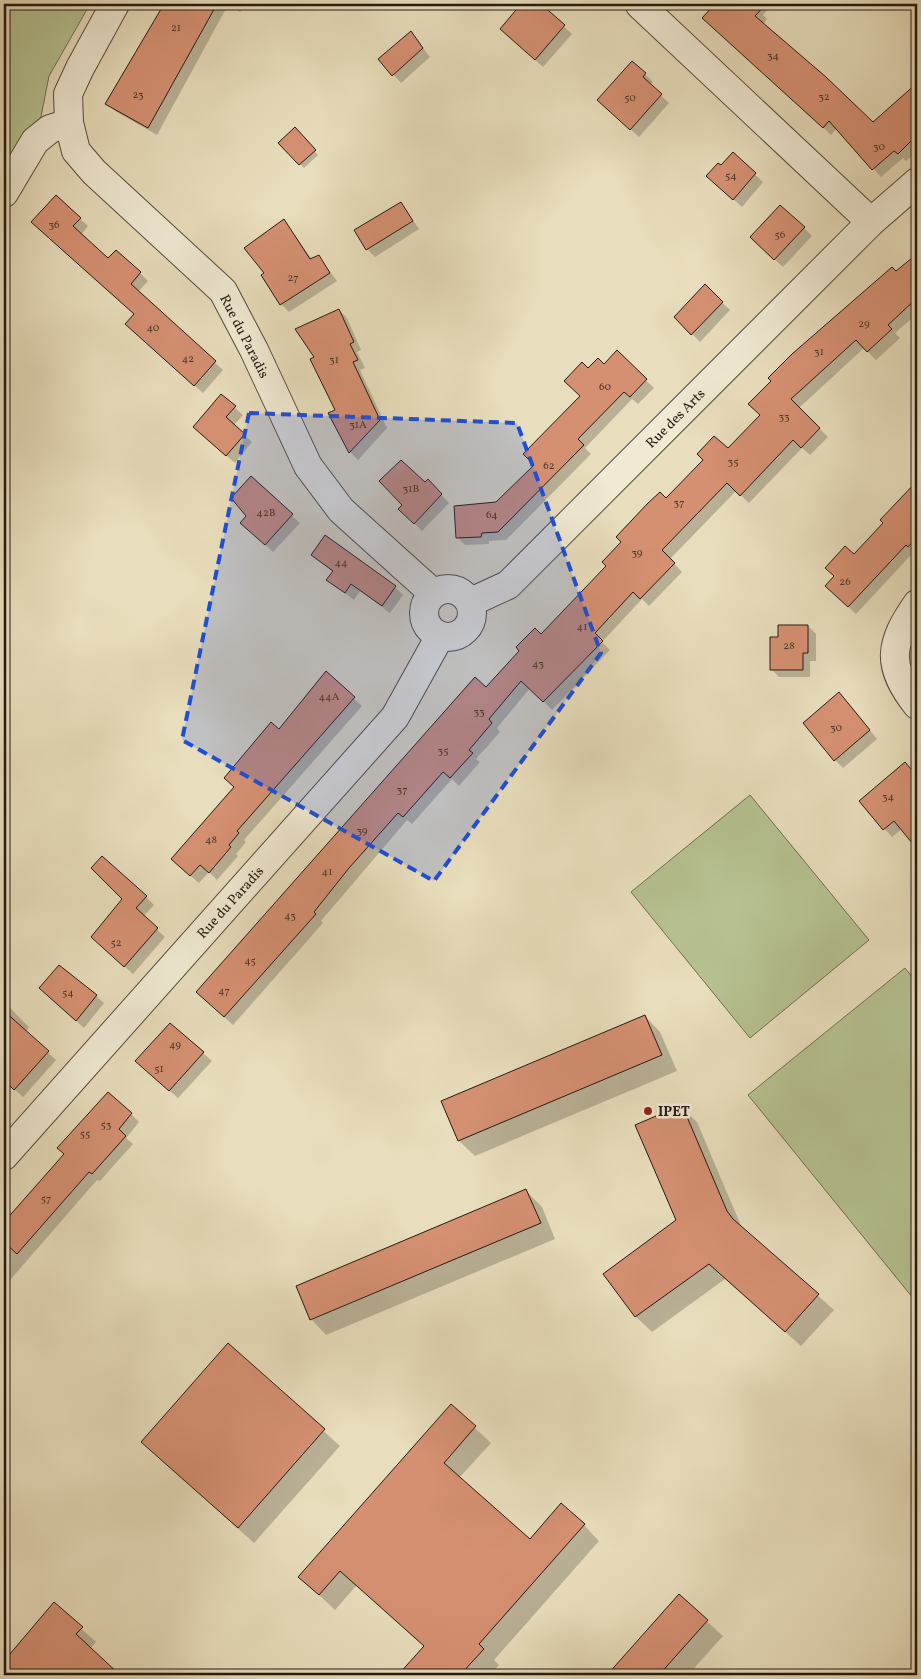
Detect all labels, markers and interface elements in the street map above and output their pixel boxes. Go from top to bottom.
house number: 21 [171,21,181,36]
house number: 34 [767,49,780,64]
house number: 23 [132,88,144,103]
house number: 32 [818,90,830,105]
house number: 50 [624,91,636,106]
house number: 30 [873,140,885,155]
house number: 54 [725,169,737,184]
house number: 36 [48,218,60,233]
house number: 56 [775,228,786,243]
house number: 27 [288,271,298,286]
street label: Rue du Paradis [214,292,273,382]
house number: 29 [858,317,870,332]
house number: 40 [147,321,160,336]
house number: 31 [814,345,824,360]
house number: 42 [182,352,194,367]
house number: 31 [329,353,339,368]
house number: 60 [599,380,611,395]
street label: Rue des Arts [642,385,710,453]
house number: 33 [778,410,790,425]
house number: 31A [349,418,367,433]
house number: 35 [728,455,738,470]
house number: 62 [543,459,555,474]
house number: 31B [403,482,420,497]
house number: 37 [674,496,684,511]
house number: 42B [256,506,276,521]
house number: 64 [486,508,498,523]
house number: 39 [631,546,643,561]
house number: 44 [334,556,348,571]
house number: 26 [839,575,851,590]
house number: 41 [577,620,587,635]
house number: 28 [783,639,795,654]
house number: 43 [532,657,544,672]
house number: 44A [319,690,340,705]
house number: 33 [473,705,485,720]
house number: 30 [830,721,842,736]
house number: 35 [438,744,448,759]
house number: 37 [397,783,407,798]
house number: 34 [882,790,895,805]
house number: 39 [356,824,368,839]
house number: 48 [205,833,217,848]
street label: Rue du Paradis [193,863,269,943]
house number: 41 [322,865,332,880]
house number: 43 [284,909,296,924]
house number: 52 [110,936,122,951]
house number: 45 [244,954,256,969]
house number: 47 [218,984,230,999]
house number: 54 [62,986,74,1001]
house number: 49 [169,1038,181,1053]
house number: 51 [154,1062,164,1077]
place label: IPET [658,1103,690,1122]
marker: IPET [642,1105,654,1117]
house number: 53 [101,1118,112,1133]
house number: 55 [80,1127,90,1142]
house number: 57 [41,1192,51,1207]

